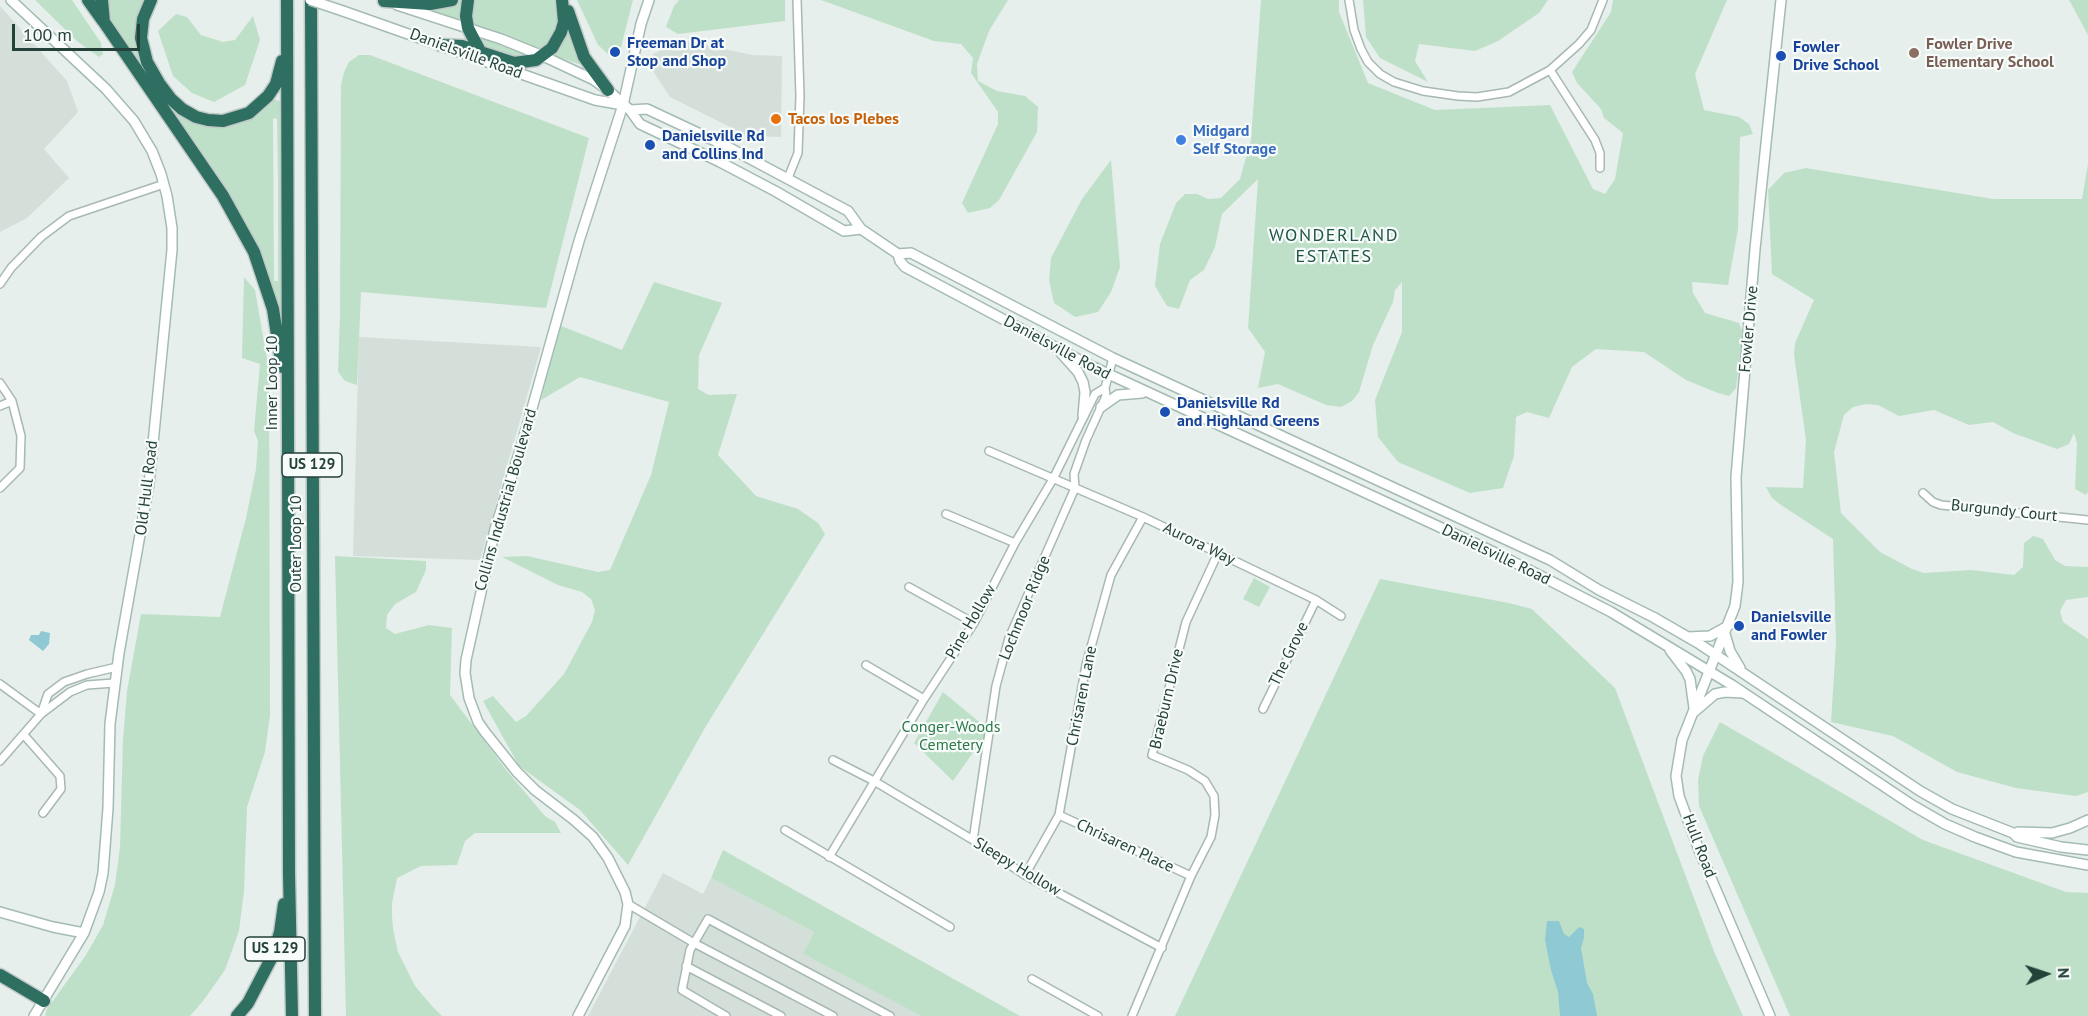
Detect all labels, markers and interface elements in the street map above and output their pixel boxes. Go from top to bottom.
scale bar [15,12,142,50]
text: 100 m [23,23,72,46]
street label: Danielsville Road [407,25,525,83]
place label: Freeman Dr at Stop and Shop [627,33,726,71]
place label: Fowler Drive Elementary School [1926,34,2054,72]
place label: Fowler Drive School [1793,37,1879,75]
marker: Freeman Dr at Stop and Shop [608,45,622,59]
marker: Fowler Drive Elementary School [1907,46,1921,60]
marker: Fowler Drive School [1774,49,1788,63]
place label: Tacos los Plebes [788,109,899,129]
marker: Tacos los Plebes [769,112,783,126]
place label: Midgard Self Storage [1193,121,1276,159]
place label: Danielsville Rd and Collins Ind [662,126,765,164]
marker: Midgard Self Storage [1174,133,1188,147]
marker: Danielsville Rd and Collins Ind [643,138,657,152]
district label: WONDERLAND ESTATES [1269,225,1399,268]
street label: Fowler Drive [1736,285,1762,373]
street label: Danielsville Road [1000,312,1114,384]
street label: Inner Loop 10 [262,336,282,430]
place label: Danielsville Rd and Highland Greens [1177,393,1319,431]
marker: Danielsville Rd and Highland Greens [1158,405,1172,419]
street label: Collins Industrial Boulevard [471,407,541,593]
street label: Old Hull Road [132,440,162,536]
road number: US 129 [282,453,342,477]
street label: Outer Loop 10 [286,495,306,593]
street label: Burgundy Court [1950,496,2058,526]
street label: Aurora Way [1160,518,1238,570]
street label: Danielsville Road [1438,520,1554,590]
street label: Lochmoor Ridge [995,553,1055,663]
street label: Pine Hollow [942,581,1000,663]
place label: Danielsville and Fowler [1751,607,1831,645]
street label: The Grove [1265,619,1313,689]
marker: Danielsville and Fowler [1732,619,1746,633]
street label: Chrisaren Lane [1063,644,1101,748]
street label: Braeburn Drive [1146,647,1188,751]
park label: Conger-Woods Cemetery [902,717,1000,755]
street label: Hull Road [1678,811,1720,881]
street label: Chrisaren Place [1073,815,1177,877]
street label: Sleepy Hollow [970,833,1064,901]
road number: US 129 [245,937,305,961]
north arrow [2016,944,2076,1004]
text: N [2054,967,2074,979]

